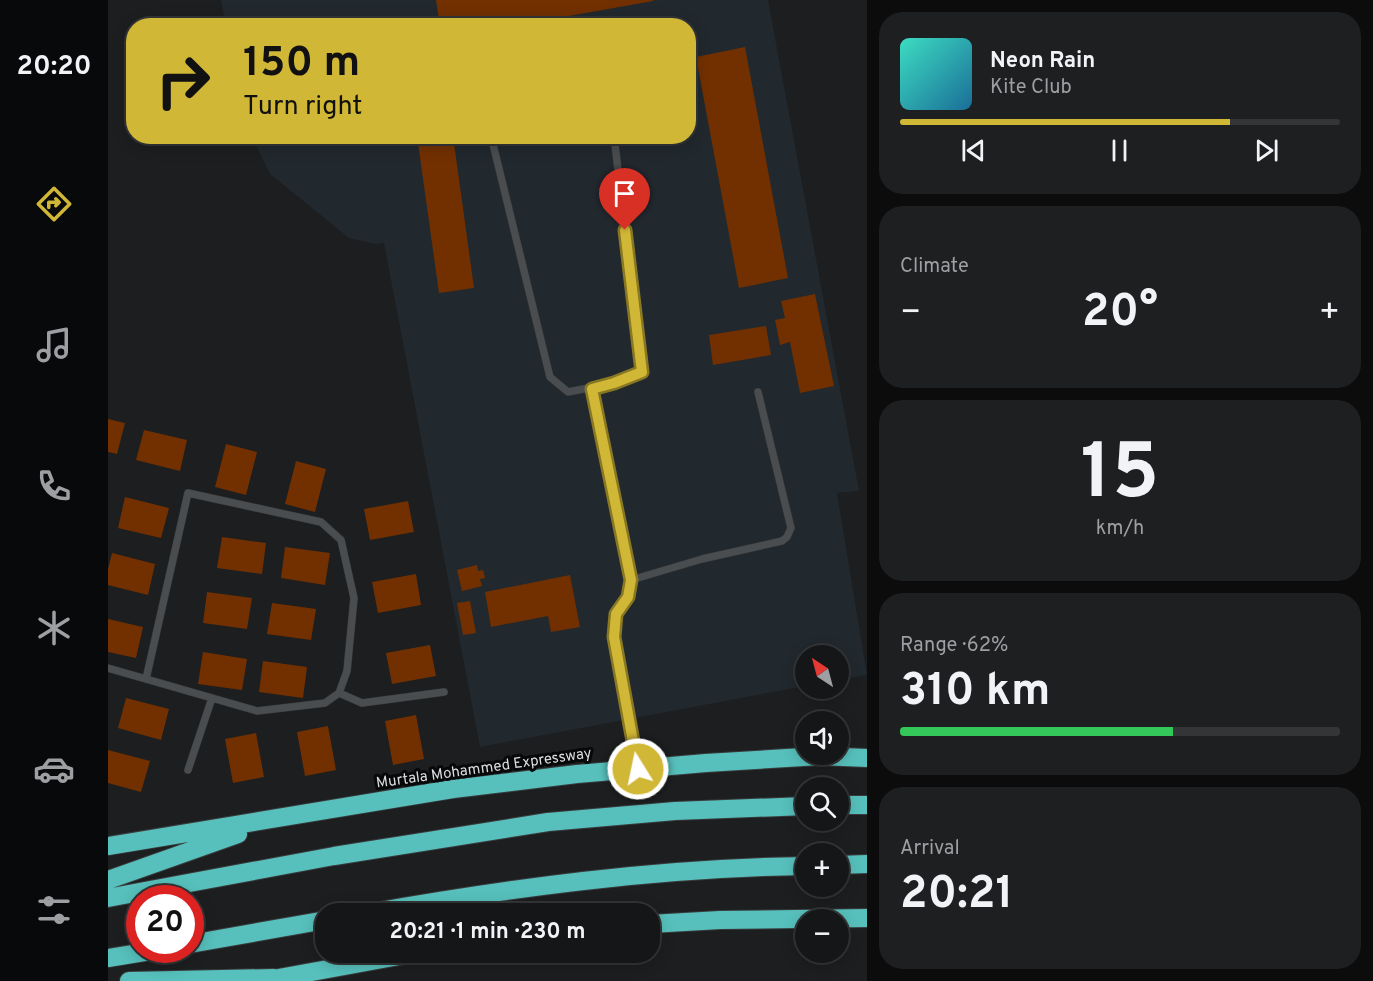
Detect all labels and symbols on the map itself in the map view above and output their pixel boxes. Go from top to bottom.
pin [599,168,650,230]
north arrow [795,645,849,699]
position arrow [606,737,670,801]
street label: Murtala Mohammed Expressway [375,744,593,794]
speed limit sign: 20 [126,885,204,963]

